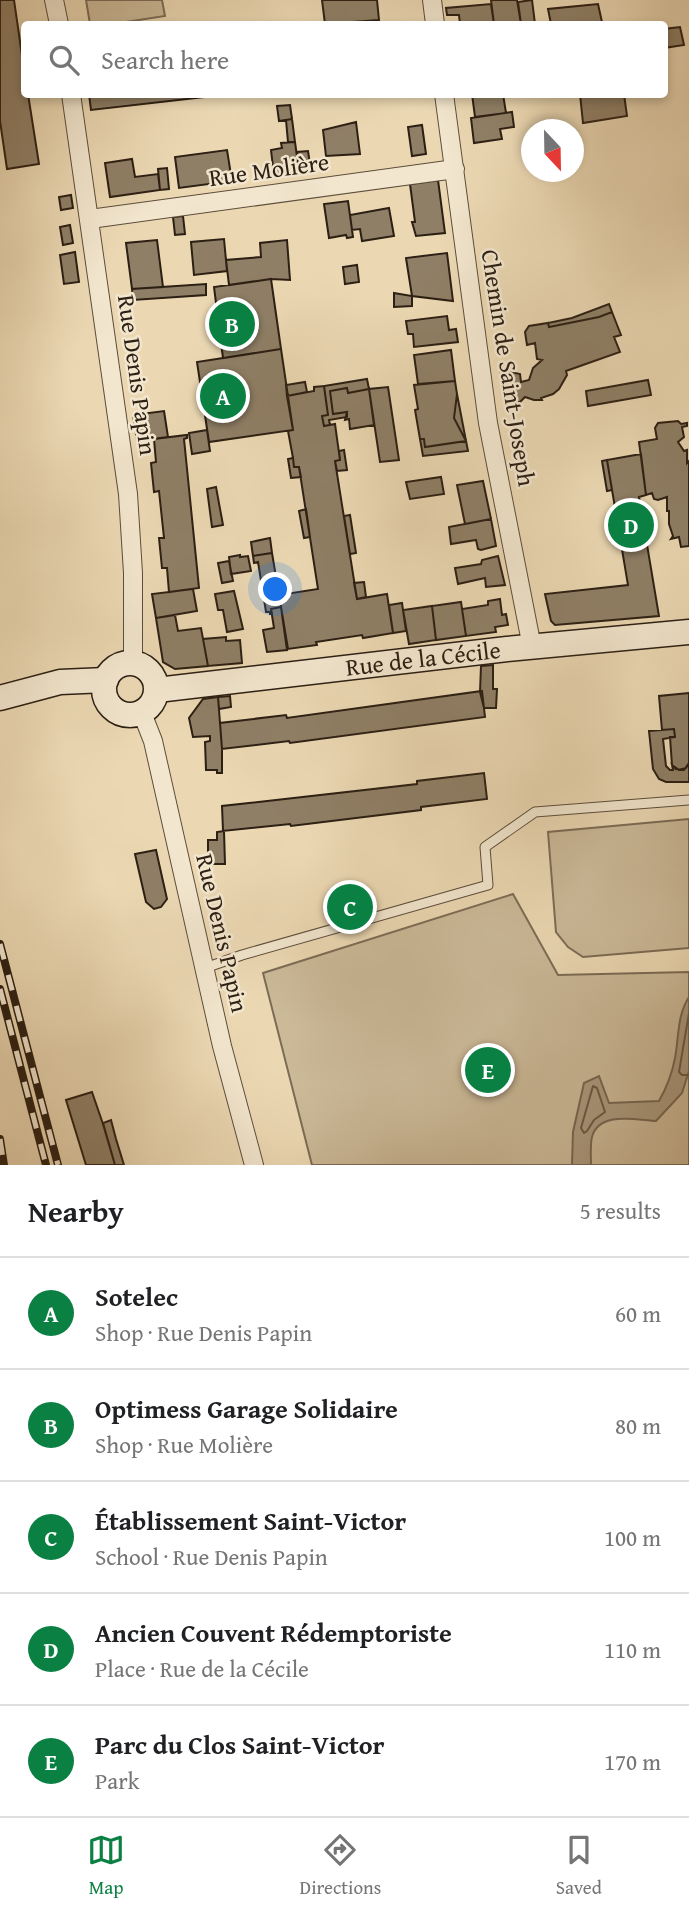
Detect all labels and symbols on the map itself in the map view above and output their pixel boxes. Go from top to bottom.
north arrow [521,119,584,182]
street label: Rue Molière [207,144,331,195]
street label: Chemin de Saint-Joseph [472,247,545,489]
street label: Rue Denis Papin [109,292,166,458]
pin: B [209,298,255,350]
pin: A [200,370,246,422]
pin: D [608,499,654,551]
your location [258,572,292,606]
street label: Rue de la Cécile [344,632,503,685]
street label: Rue Denis Papin [187,850,258,1016]
pin: C [327,881,373,933]
pin: E [465,1044,511,1096]

